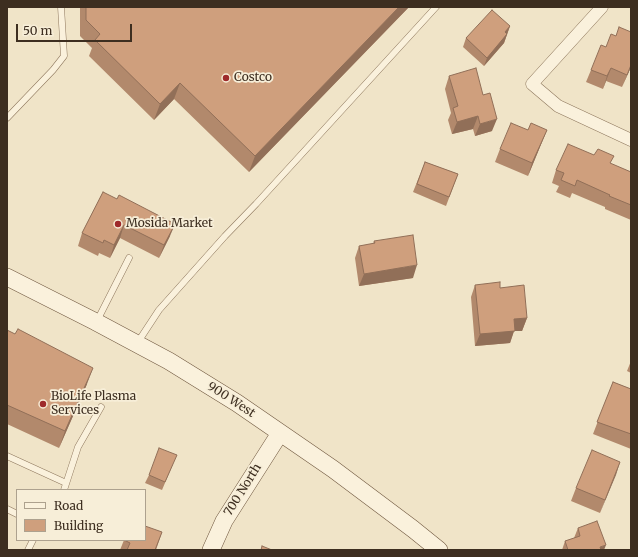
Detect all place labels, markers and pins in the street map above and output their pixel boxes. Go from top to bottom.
place label: Costco [234,71,272,85]
marker: Costco [221,73,231,83]
place label: Mosida Market [126,217,213,231]
marker: Mosida Market [113,219,123,229]
place label: BioLife Plasma Services [51,390,136,418]
marker: BioLife Plasma Services [38,399,48,409]

